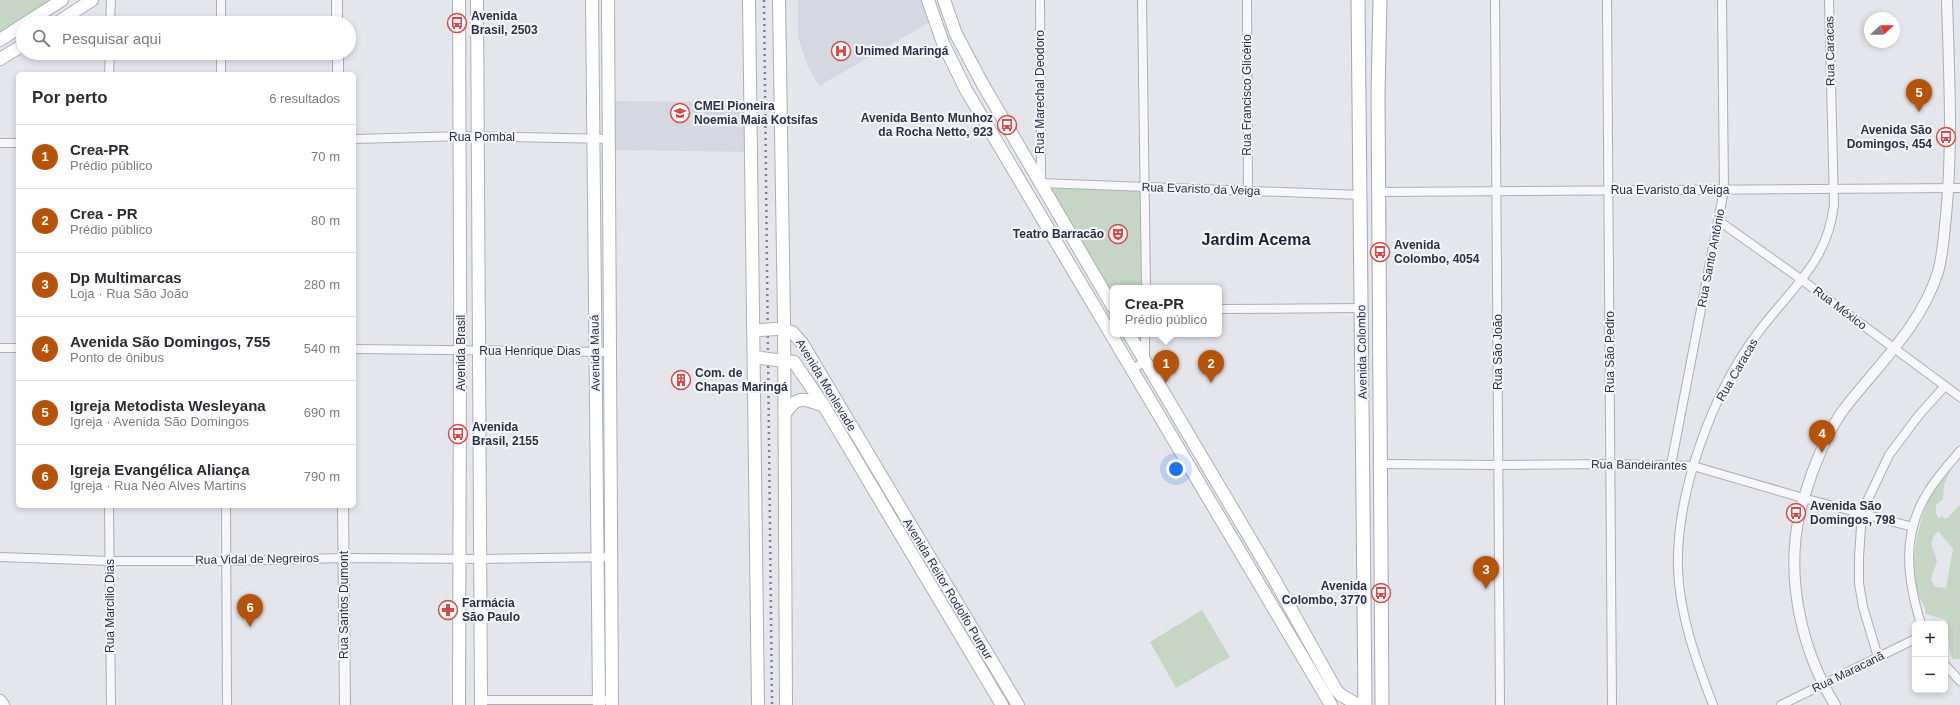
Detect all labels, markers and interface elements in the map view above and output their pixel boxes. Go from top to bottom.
place label: Avenida Brasil, 2503 [471,9,538,37]
bus stop icon: Avenida Brasil, 2503 [446,12,468,34]
north arrow [1864,12,1900,48]
search box [16,16,356,60]
street label: Rua Caracas [1822,16,1838,86]
icon: search [30,27,52,49]
text: Pesquisar aqui [62,30,161,47]
street label: Rua Marechal Deodoro [1033,30,1047,154]
street label: Rua Francisco Glicério [1240,34,1254,156]
hospital icon: Unimed Maringá [830,40,852,62]
place label: Unimed Maringá [855,44,949,58]
pin: 5 [1906,79,1932,112]
text: Por perto [32,88,108,107]
text: 6 resultados [269,91,340,106]
place label: CMEI Pioneira Noemia Maia Kotsifas [694,99,818,127]
school or university icon: CMEI Pioneira Noemia Maia Kotsifas [669,102,691,124]
place label: Avenida Bento Munhoz da Rocha Netto, 923 [861,111,993,139]
bus stop icon: Avenida Bento Munhoz da Rocha Netto, 923 [996,114,1018,136]
place label: Avenida São Domingos, 454 [1847,123,1932,151]
bus stop icon: Avenida São Domingos, 454 [1935,126,1957,148]
street label: Rua Pombal [449,130,515,144]
text: Crea-PR [70,141,129,158]
text: 1 [41,149,49,164]
text: 70 m [311,149,340,164]
text: Prédio público [70,158,152,173]
street label: Rua Evaristo da Veiga [1141,180,1261,198]
street label: Rua Evaristo da Veiga [1611,183,1730,197]
text: Crea - PR [70,205,138,222]
street label: Rua Santo Antônio [1695,207,1727,308]
text: 2 [41,213,49,228]
text: 80 m [311,213,340,228]
text: Prédio público [70,222,152,237]
theatre icon: Teatro Barracão [1107,223,1129,245]
place label: Teatro Barracão [1013,227,1104,241]
district label: Jardim Acema [1202,231,1311,248]
place label: Avenida Colombo, 4054 [1394,238,1480,266]
bus stop icon: Avenida Colombo, 4054 [1369,241,1391,263]
text: Dp Multimarcas [70,269,182,286]
text: 3 [41,277,49,292]
text: 280 m [304,277,340,292]
street label: Rua México [1810,283,1870,333]
popup [1110,285,1222,337]
text: Loja · Rua São João [70,286,189,301]
text: Crea-PR [1125,295,1184,312]
street label: Avenida Colombo [1354,304,1370,399]
street label: Rua São Pedro [1603,311,1617,393]
text: Prédio público [1125,312,1207,327]
street label: Avenida Mauá [587,314,603,391]
street label: Rua São João [1491,314,1505,390]
street label: Avenida Brasil [454,315,468,391]
text: Avenida São Domingos, 755 [70,333,270,350]
street label: Avenida Monlevade [793,336,859,434]
street label: Rua Caracas [1713,336,1761,404]
text: 4 [41,341,49,356]
text: 540 m [304,341,340,356]
street label: Rua Henrique Dias [479,344,581,358]
text: Ponto de ônibus [70,350,164,365]
pin: 1 [1153,350,1179,383]
pin: 2 [1198,350,1224,383]
place label: Com. de Chapas Maringá [695,366,788,394]
building icon: Com. de Chapas Maringá [670,369,692,391]
text: Igreja Metodista Wesleyana [70,397,266,414]
text: 5 [41,405,49,420]
text: 690 m [304,405,340,420]
text: Igreja · Avenida São Domingos [70,414,249,429]
place label: Avenida Brasil, 2155 [472,420,539,448]
pin: 4 [1809,420,1835,453]
bus stop icon: Avenida Brasil, 2155 [447,423,469,445]
street label: Rua Bandeirantes [1591,457,1687,473]
your location [1166,459,1186,479]
text: Igreja Evangélica Aliança [70,461,250,478]
text: 6 [41,469,49,484]
text: 790 m [304,469,340,484]
text: Igreja · Rua Néo Alves Martins [70,478,246,493]
place label: Avenida São Domingos, 798 [1810,499,1896,527]
bus stop icon: Avenida São Domingos, 798 [1785,502,1807,524]
street label: Avenida Reitor Rodolfo Purpur [900,516,996,662]
street label: Rua Santos Dumont [337,550,351,659]
street label: Rua Vidal de Negreiros [195,551,319,567]
pin: 3 [1473,556,1499,589]
street label: Rua Marcilio Dias [103,559,117,653]
place label: Avenida Colombo, 3770 [1282,579,1367,607]
bus stop icon: Avenida Colombo, 3770 [1370,582,1392,604]
pin: 6 [237,594,263,627]
place label: Farmácia São Paulo [462,596,520,624]
pharmacy icon: Farmácia São Paulo [437,599,459,621]
map controls [1912,621,1948,693]
button: + [1912,621,1948,657]
street label: Rua Maracanã [1810,648,1887,696]
button: − [1912,657,1948,693]

